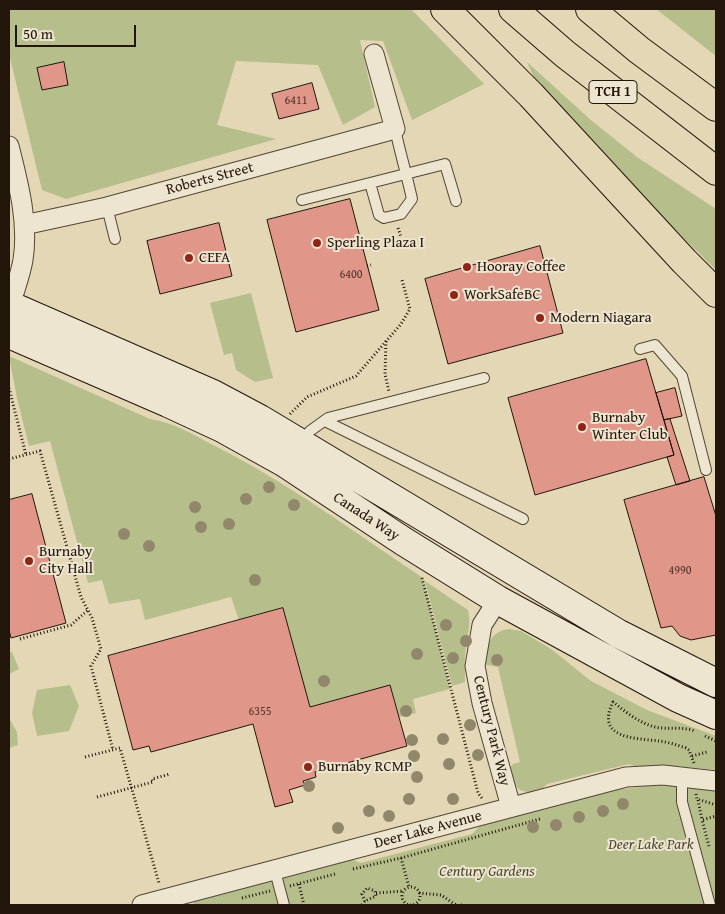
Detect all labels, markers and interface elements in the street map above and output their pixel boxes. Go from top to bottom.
scale bar [18,15,139,47]
text: 50 m [23,23,53,44]
road number: TCH 1 [589,80,637,104]
house number: 6411 [284,94,308,108]
street label: Roberts Street [164,159,256,199]
place label: Sperling Plaza I [327,234,424,252]
marker: Sperling Plaza I [311,237,323,249]
place label: CEFA [199,249,230,267]
marker: CEFA [183,252,195,264]
place label: Hooray Coffee [477,258,566,276]
marker: Hooray Coffee [461,261,473,273]
house number: 6400 [339,268,363,282]
place label: WorkSafeBC [464,286,541,304]
marker: WorkSafeBC [448,289,460,301]
place label: Modern Niagara [550,309,652,327]
marker: Modern Niagara [534,312,546,324]
place label: Burnaby Winter Club [592,409,667,444]
marker: Burnaby Winter Club [576,421,588,433]
street label: Canada Way [329,489,403,545]
place label: Burnaby City Hall [39,543,93,578]
marker: Burnaby City Hall [23,555,35,567]
house number: 4990 [668,564,692,578]
street label: Century Park Way [469,674,513,788]
house number: 6355 [248,705,272,719]
place label: Burnaby RCMP [318,758,412,776]
marker: Burnaby RCMP [302,761,314,773]
street label: Deer Lake Avenue [372,807,484,853]
park label: Deer Lake Park [608,836,694,854]
park label: Century Gardens [439,863,535,881]

